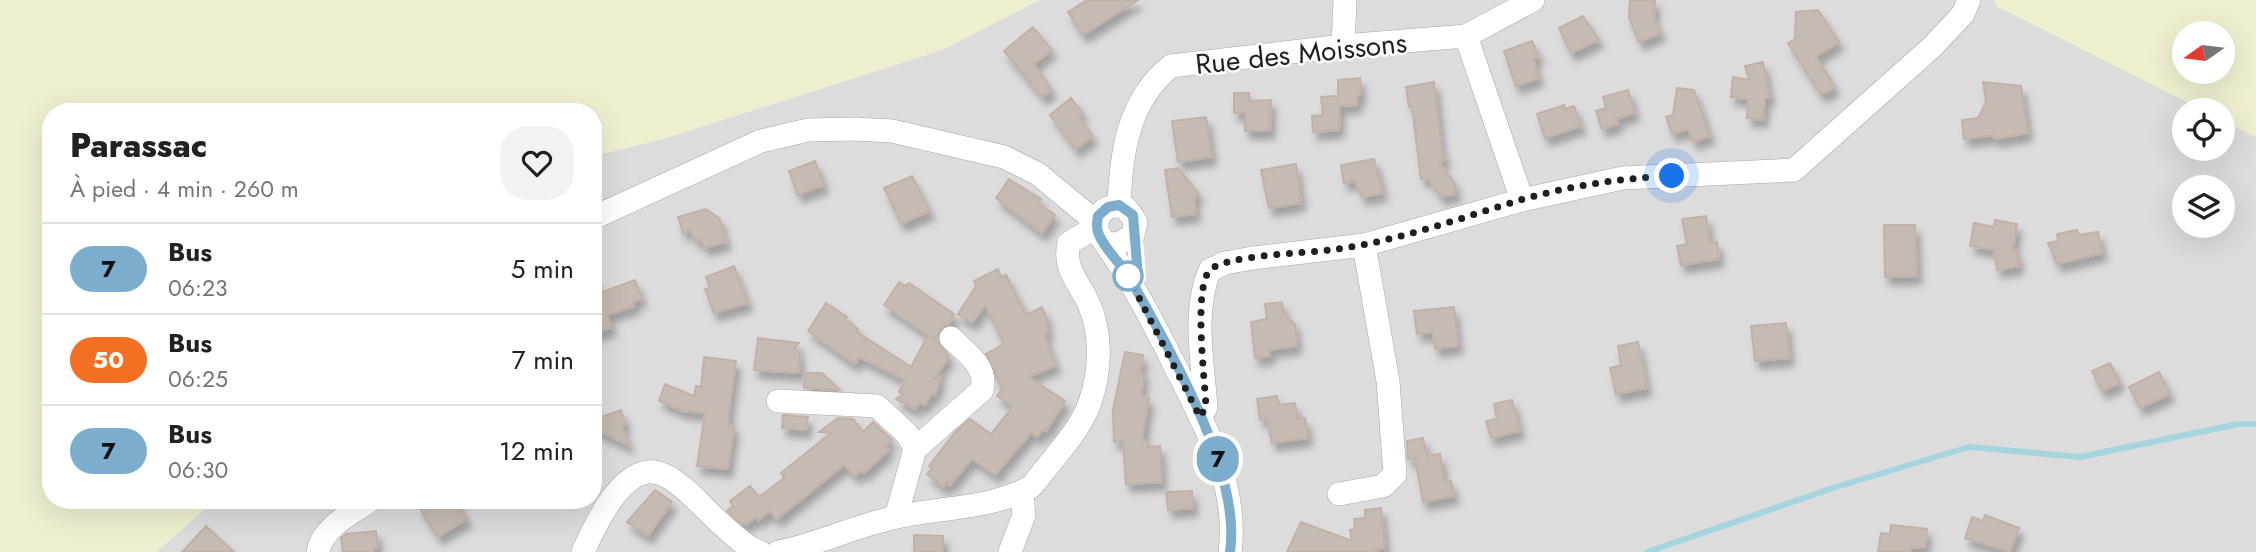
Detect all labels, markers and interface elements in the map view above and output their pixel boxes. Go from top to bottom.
north arrow [2172,21,2235,84]
map controls [2172,21,2235,238]
street label: Rue des Moissons [1193,22,1409,85]
button: locate [2172,98,2235,161]
text: Parassac [70,122,207,169]
button: heart [500,126,574,200]
your location [1654,158,1689,193]
text: À pied · 4 min · 260 m [70,172,299,206]
button: layers [2172,175,2235,238]
text: Bus [168,233,212,271]
text: 5 min [511,250,574,288]
text: 7 [101,251,116,286]
unlabelled marker [1113,261,1143,291]
text: 06:23 [168,271,228,305]
text: Bus [168,324,212,362]
text: 7 min [512,341,574,379]
text: 50 [93,342,124,377]
text: 06:25 [168,362,228,396]
text: Bus [168,415,212,453]
text: 12 min [499,432,574,470]
text: 7 [101,433,116,468]
line badge: 7 [1195,436,1241,482]
text: 7 [1211,441,1225,476]
text: 06:30 [168,453,228,487]

